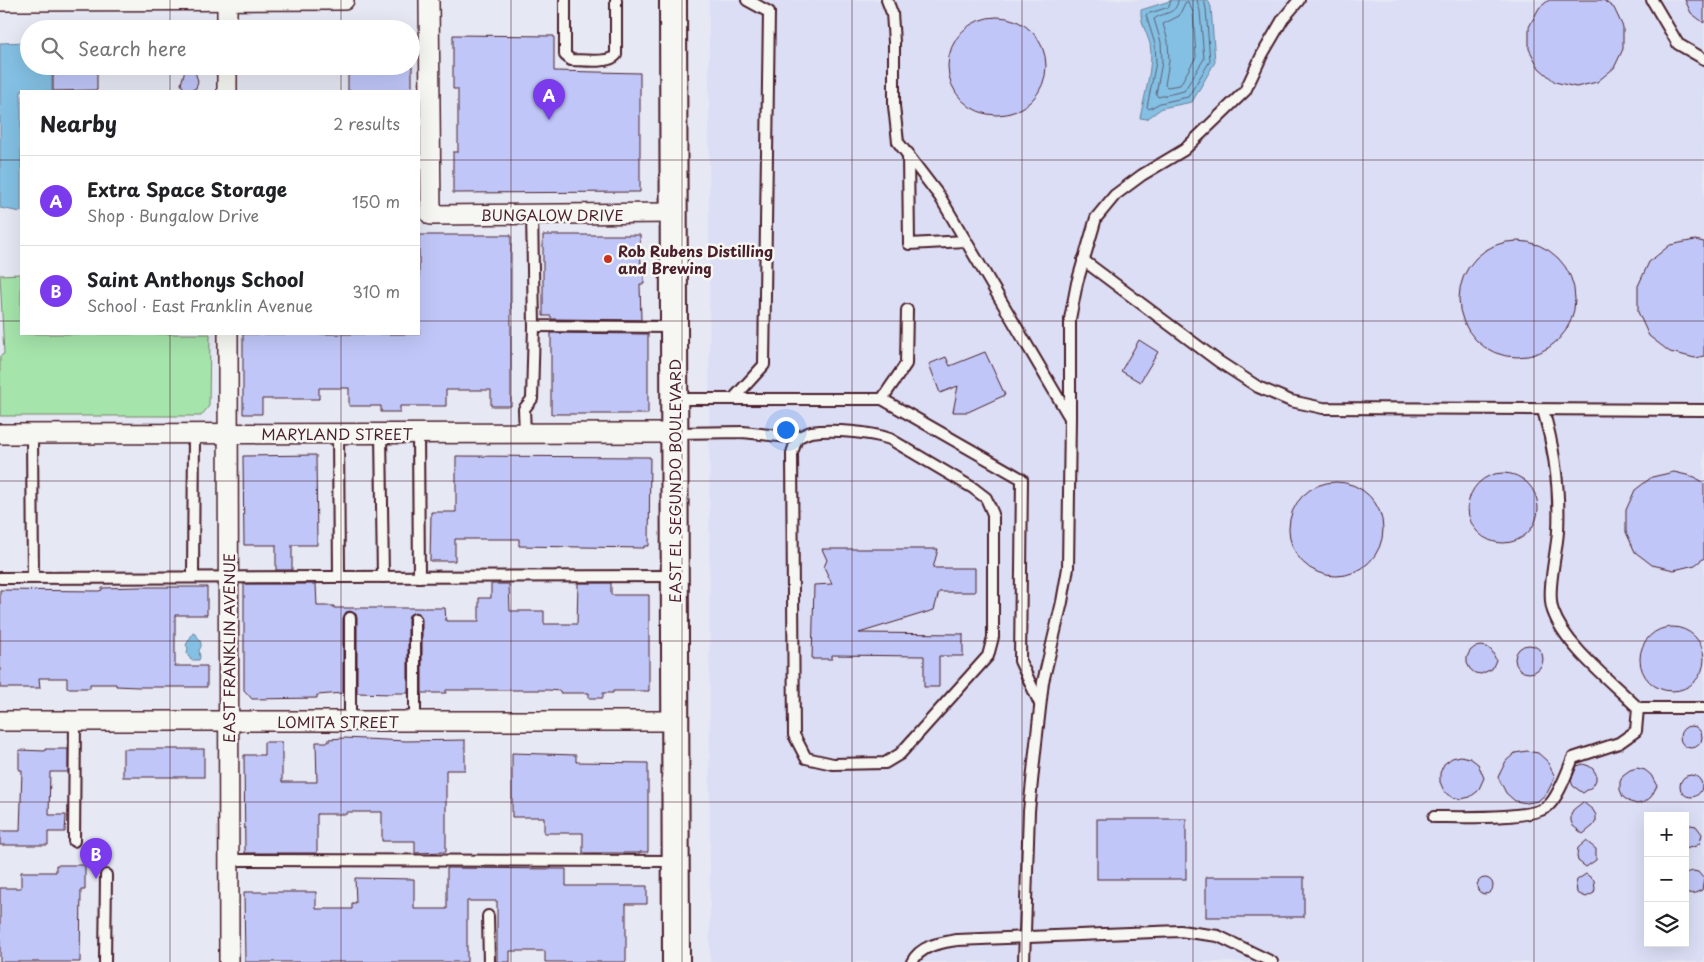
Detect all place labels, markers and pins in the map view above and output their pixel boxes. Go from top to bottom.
pin: A [533,79,565,120]
place label: Rob Rubens Distilling and Brewing [618,239,773,279]
marker: Rob Rubens Distilling and Brewing [602,253,614,265]
pin: B [80,838,112,879]

